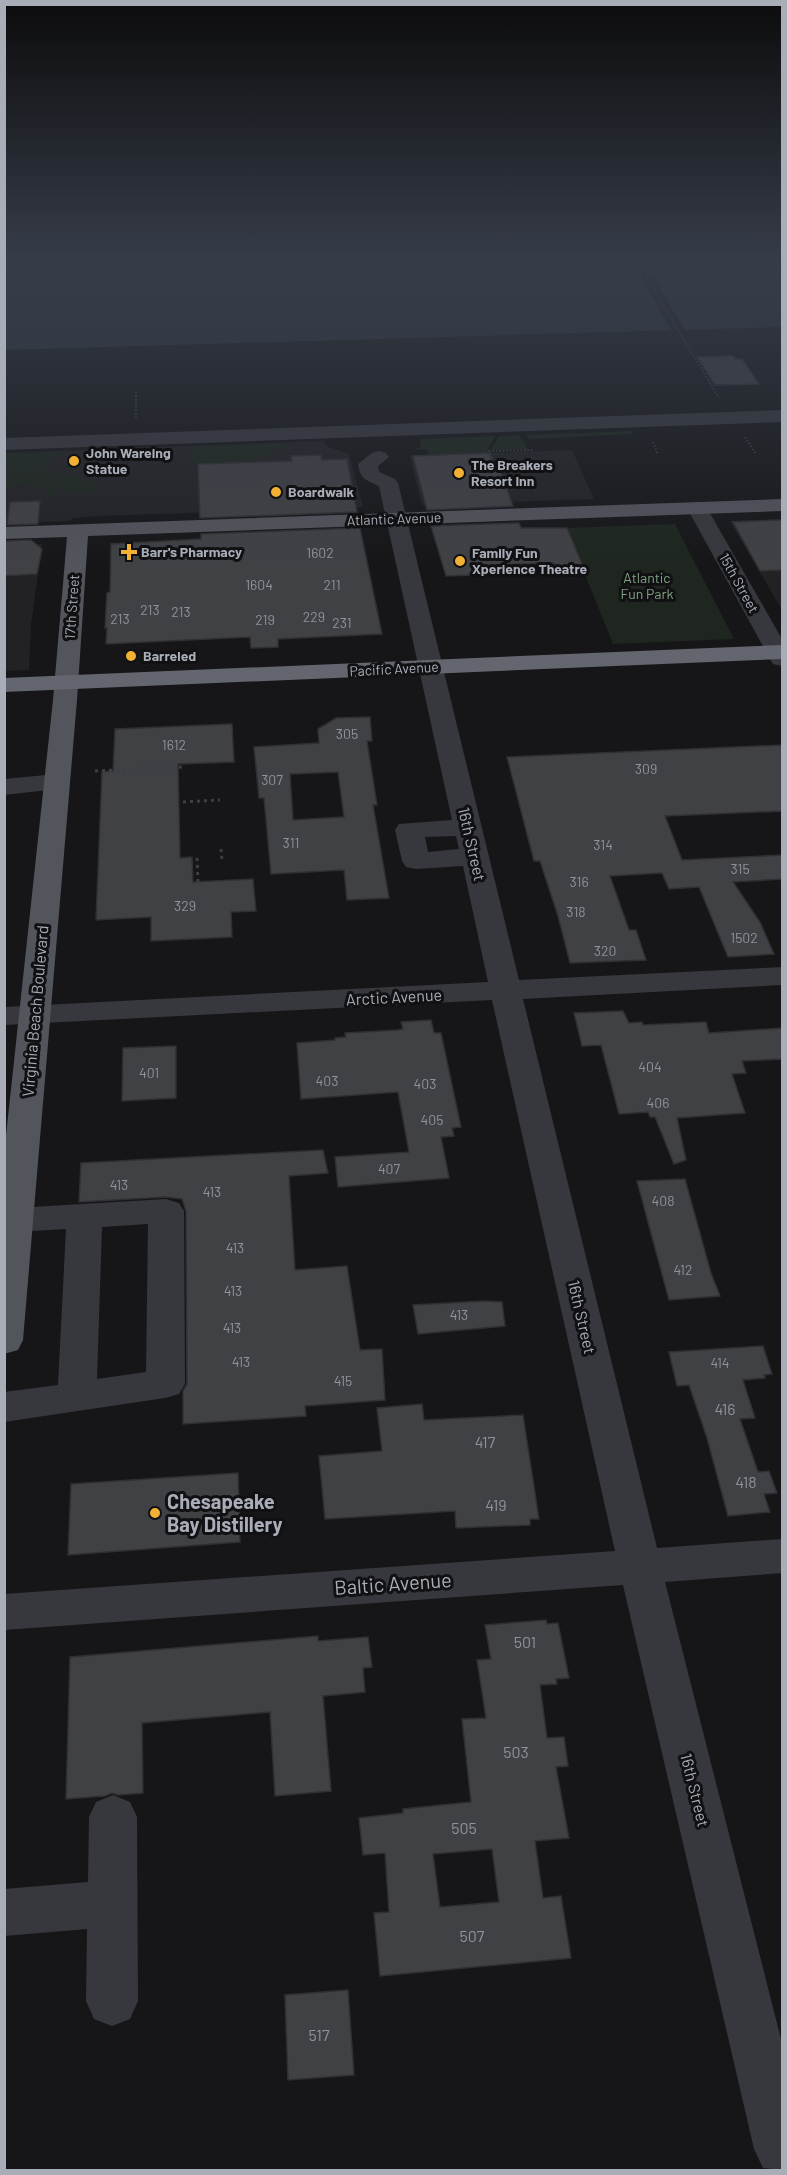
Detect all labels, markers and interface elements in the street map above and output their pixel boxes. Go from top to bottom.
place label: John Wareing Statue [86,444,171,477]
marker: John Wareing Statue [67,454,81,468]
place label: The Breakers Resort Inn [471,456,553,489]
marker: The Breakers Resort Inn [452,466,466,480]
place label: Boardwalk [288,483,354,500]
marker: Boardwalk [269,485,283,499]
street label: Atlantic Avenue [346,508,442,529]
place label: Barr's Pharmacy [141,543,242,560]
house number: 1602 [306,544,334,561]
place label: Family Fun Xperience Theatre [472,544,588,577]
marker: Barr's Pharmacy [122,545,136,559]
street label: 15th Street [716,550,763,616]
marker: Family Fun Xperience Theatre [453,554,467,568]
park label: Atlantic Fun Park [620,569,674,602]
street label: 17th Street [61,574,82,640]
house number: 1604 [245,576,273,593]
house number: 211 [323,576,341,593]
house number: 213 [140,601,160,618]
house number: 213 [171,603,191,620]
house number: 229 [303,608,325,625]
house number: 213 [110,610,130,627]
house number: 219 [255,611,275,628]
house number: 231 [332,614,352,631]
place label: Barreled [143,647,196,664]
marker: Barreled [124,649,138,663]
street label: Pacific Avenue [349,658,439,679]
house number: 305 [336,725,358,742]
house number: 1612 [162,736,186,753]
house number: 309 [635,760,657,777]
house number: 307 [261,771,283,788]
street label: 16th Street [455,805,490,883]
house number: 311 [283,834,299,851]
house number: 314 [593,836,613,853]
house number: 315 [730,860,750,877]
house number: 316 [569,873,589,890]
house number: 329 [174,897,196,914]
house number: 318 [566,903,586,920]
street label: Virginia Beach Boulevard [18,924,51,1097]
house number: 1502 [730,929,758,946]
house number: 320 [594,942,616,959]
street label: Arctic Avenue [346,984,442,1009]
house number: 404 [638,1058,662,1075]
house number: 401 [139,1064,159,1081]
house number: 403 [316,1072,338,1089]
house number: 403 [414,1075,436,1092]
house number: 406 [647,1094,669,1111]
house number: 405 [421,1111,443,1128]
house number: 407 [378,1160,400,1177]
house number: 413 [110,1176,128,1193]
house number: 413 [203,1183,221,1200]
house number: 408 [652,1192,674,1209]
house number: 413 [226,1239,244,1256]
house number: 412 [674,1261,692,1278]
street label: 16th Street [565,1278,600,1356]
house number: 413 [224,1282,242,1299]
house number: 413 [450,1306,468,1323]
house number: 413 [223,1319,241,1336]
house number: 413 [232,1353,250,1370]
house number: 414 [710,1354,730,1371]
house number: 415 [334,1372,352,1389]
house number: 416 [714,1399,736,1418]
house number: 417 [475,1432,496,1451]
house number: 418 [735,1472,757,1491]
place label: Chesapeake Bay Distillery [167,1489,283,1536]
house number: 419 [485,1495,507,1514]
marker: Chesapeake Bay Distillery [148,1506,162,1520]
street label: Baltic Avenue [333,1567,452,1599]
house number: 501 [514,1632,536,1651]
house number: 503 [503,1742,529,1761]
street label: 16th Street [677,1751,714,1829]
house number: 505 [451,1818,477,1837]
house number: 507 [460,1926,485,1945]
house number: 517 [309,2025,330,2044]

